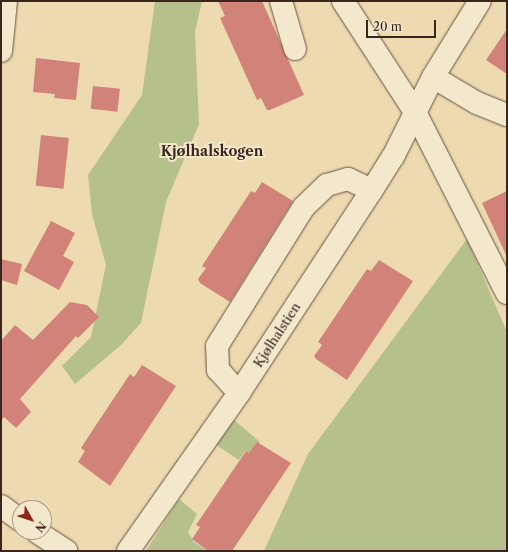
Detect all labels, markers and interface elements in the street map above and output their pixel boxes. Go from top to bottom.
scale bar [368,12,438,38]
text: 20 m [373,19,402,34]
district label: Kjølhalskogen [161,143,263,159]
street label: Kjølhalstien [250,300,304,370]
north arrow [12,500,52,540]
text: N [32,519,49,535]

